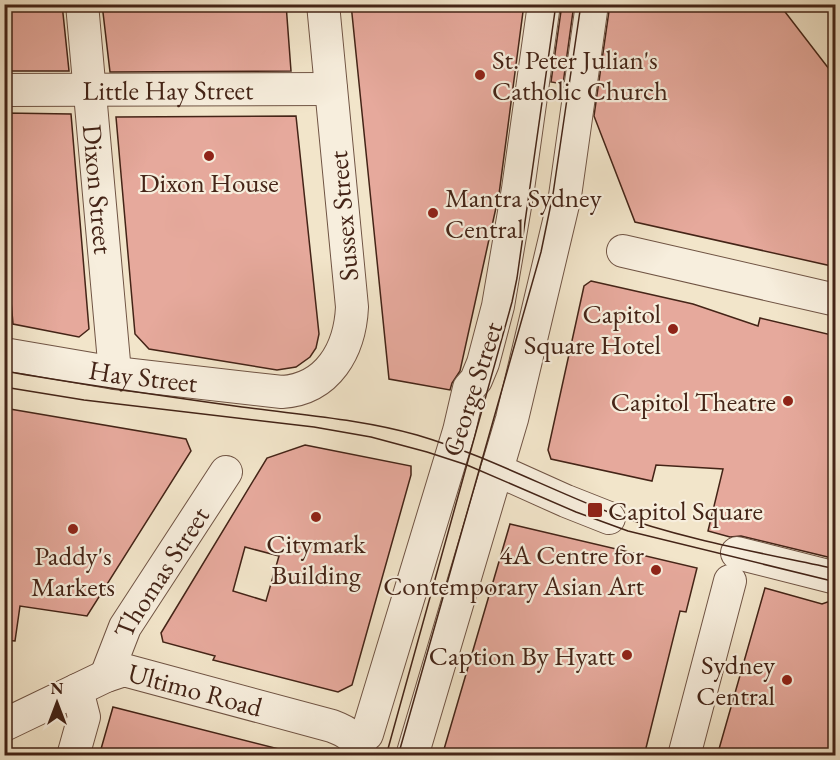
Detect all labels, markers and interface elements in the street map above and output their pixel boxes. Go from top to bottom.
place label: St. Peter Julian's Catholic Church [492,42,668,108]
marker: St. Peter Julian's Catholic Church [473,68,487,82]
street label: Little Hay Street [83,72,254,107]
street label: Dixon Street [75,123,122,256]
marker: Dixon House [202,149,216,163]
street label: Sussex Street [320,149,366,283]
place label: Dixon House [139,165,279,200]
place label: Mantra Sydney Central [445,180,602,246]
marker: Mantra Sydney Central [426,206,440,220]
place label: Capitol Square Hotel [524,296,661,362]
street label: George Street [434,317,510,461]
marker: Capitol Square Hotel [666,322,680,336]
street label: Hay Street [86,351,200,400]
place label: Capitol Theatre [611,384,776,419]
marker: Capitol Theatre [781,394,795,408]
place label: Capitol Square [608,493,763,528]
street label: Thomas Street [105,499,217,643]
marker: Capitol Square [586,501,604,519]
marker: Citymark Building [309,510,323,524]
marker: Paddy's Markets [66,522,80,536]
place label: Citymark Building [266,526,366,592]
place label: 4A Centre for Contemporary Asian Art [383,537,645,603]
place label: Paddy's Markets [31,538,115,604]
marker: 4A Centre for Contemporary Asian Art [649,563,663,577]
place label: Caption By Hyatt [429,638,616,673]
place label: Sydney Central [696,647,775,713]
marker: Caption By Hyatt [620,648,634,662]
street label: Ultimo Road [124,654,267,724]
north arrow [27,673,87,733]
marker: Sydney Central [780,673,794,687]
text: N [51,678,64,699]

